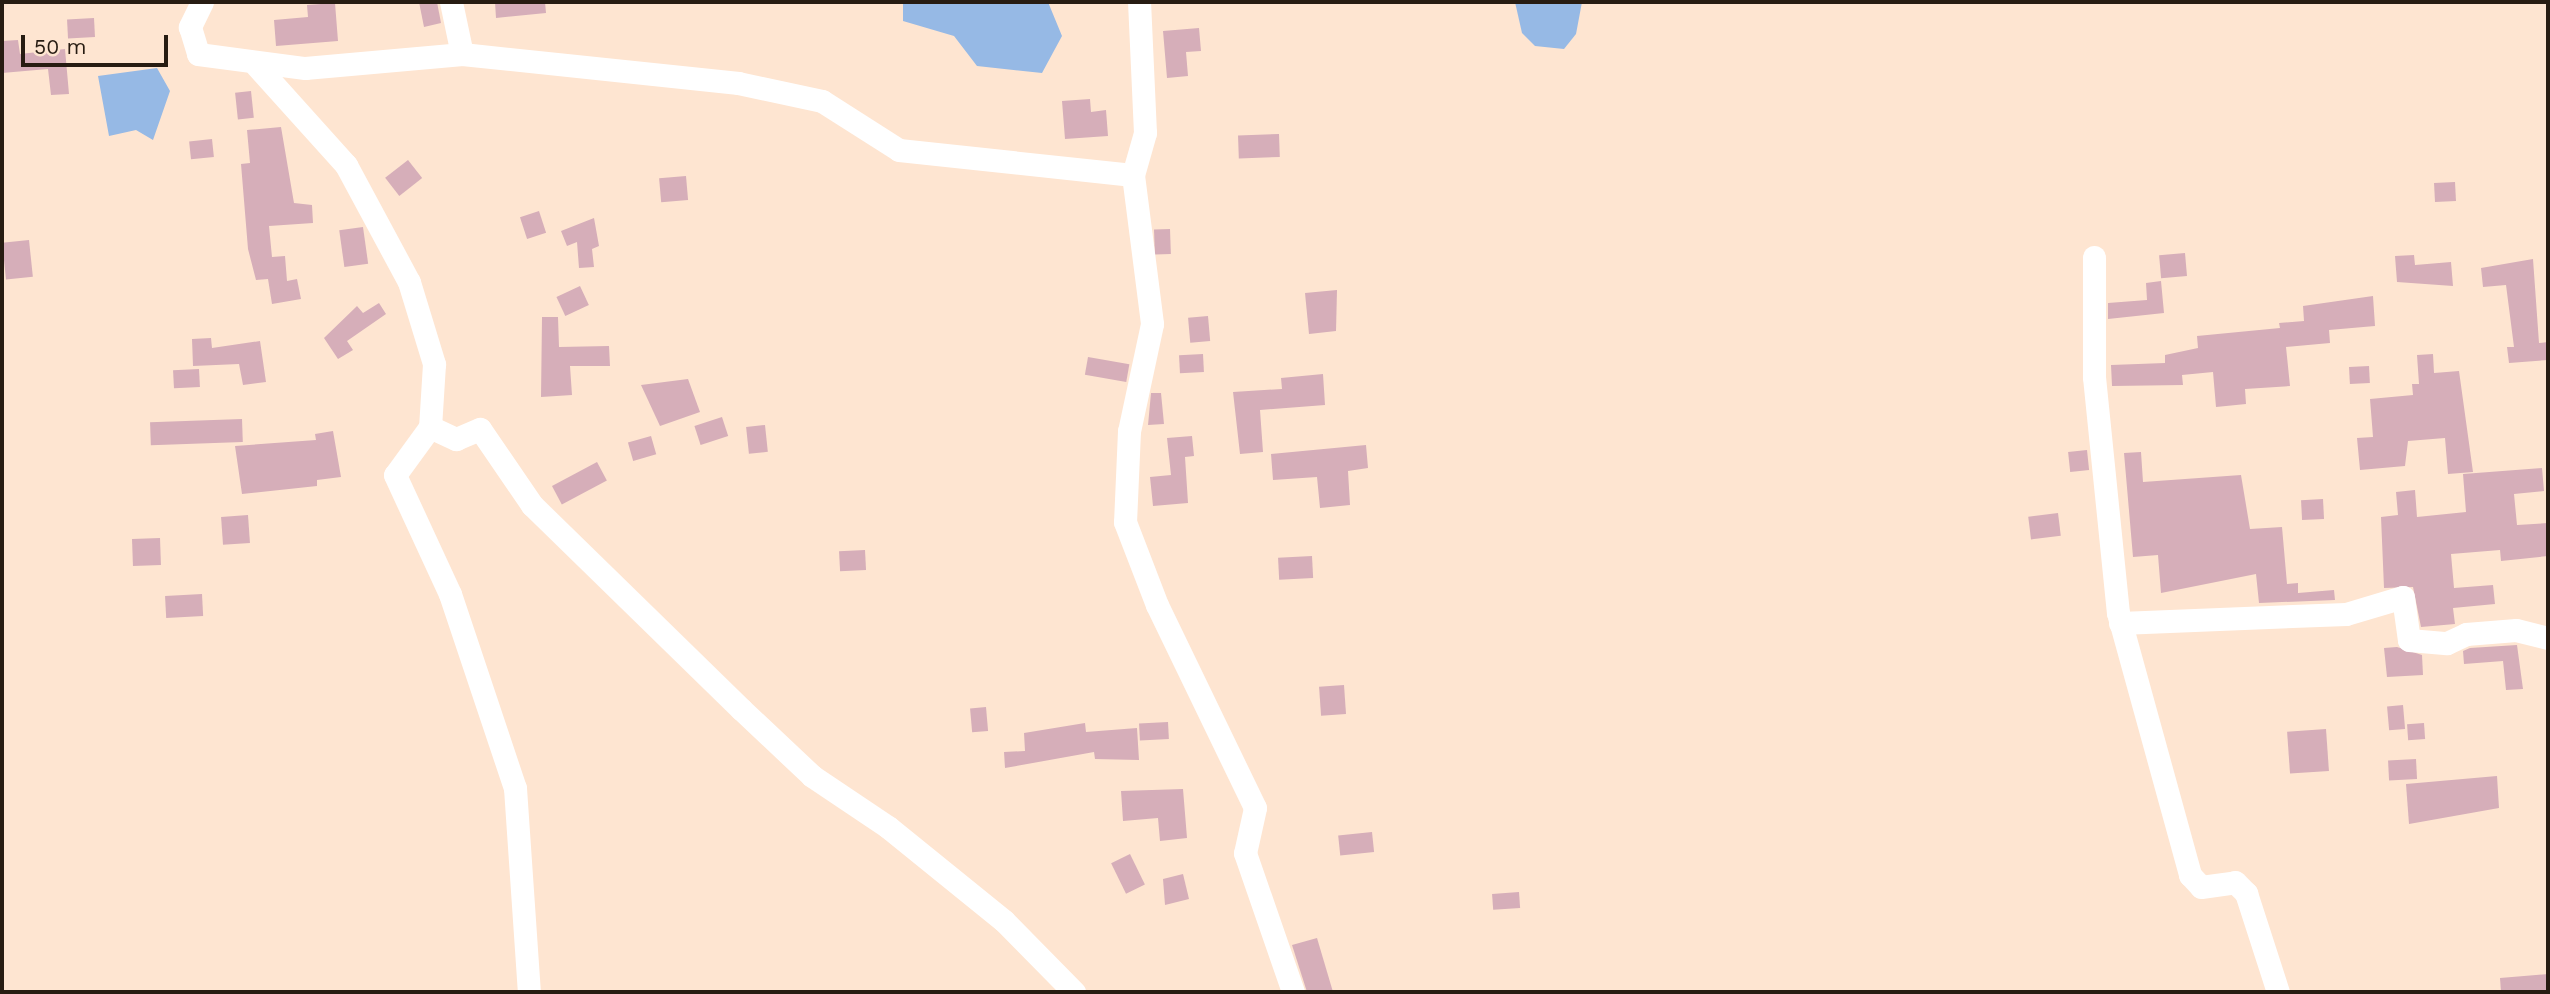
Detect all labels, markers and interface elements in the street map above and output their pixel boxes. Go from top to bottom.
scale bar [24,21,172,65]
text: 50 m [34,34,86,59]

